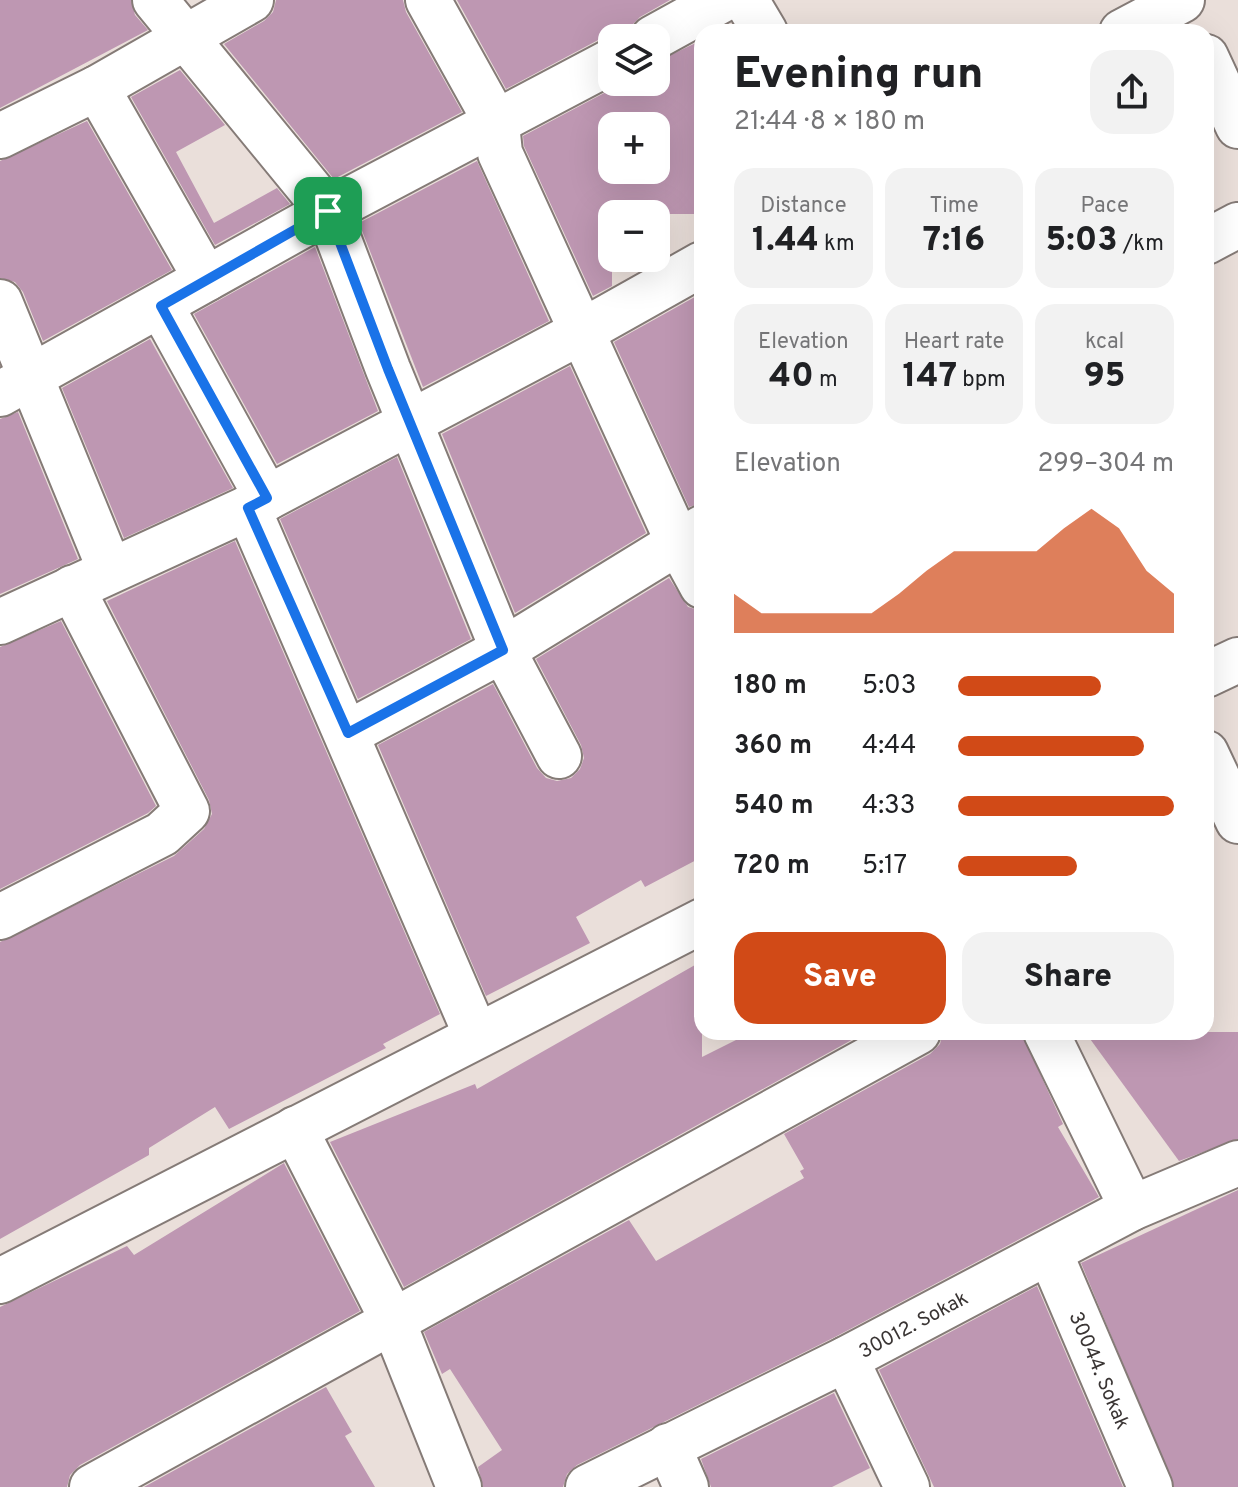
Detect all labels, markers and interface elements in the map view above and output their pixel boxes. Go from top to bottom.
map controls [598,24,670,272]
button: layers [598,24,670,96]
text: Evening run [734,48,983,104]
button: share [1090,50,1174,134]
text: 21:44 · 8 × 180 m [734,106,925,139]
button: + [598,112,670,184]
pin [294,177,362,245]
icon: arrive [306,189,350,233]
text: Distance [760,193,847,220]
text: Time [929,193,979,220]
text: Pace [1080,193,1129,220]
button: − [598,200,670,272]
text: 1.44 [752,220,819,263]
text: 7:16 [923,220,985,263]
text: 5:03 [1046,220,1118,263]
text: km [819,231,855,258]
text: /km [1118,231,1164,258]
text: Elevation [758,329,849,356]
text: Heart rate [904,329,1004,356]
text: kcal [1085,329,1124,356]
text: 40 [769,356,814,399]
text: 147 [902,356,957,399]
text: 95 [1084,356,1126,399]
text: m [814,367,838,394]
text: bpm [957,367,1006,394]
text: Elevation [734,448,841,481]
text: 299–304 m [1037,448,1174,481]
text: 180 m [734,670,807,703]
text: 5:03 [862,670,916,703]
text: 360 m [734,730,812,763]
text: 4:44 [862,730,916,763]
text: 540 m [734,790,813,823]
text: 4:33 [862,790,915,823]
text: 720 m [734,850,810,883]
text: 5:17 [862,850,907,883]
button: Save [734,932,946,1024]
button: Share [962,932,1174,1024]
street label: 30012. Sokak [855,1286,973,1365]
street label: 30044. Sokak [1062,1308,1135,1434]

